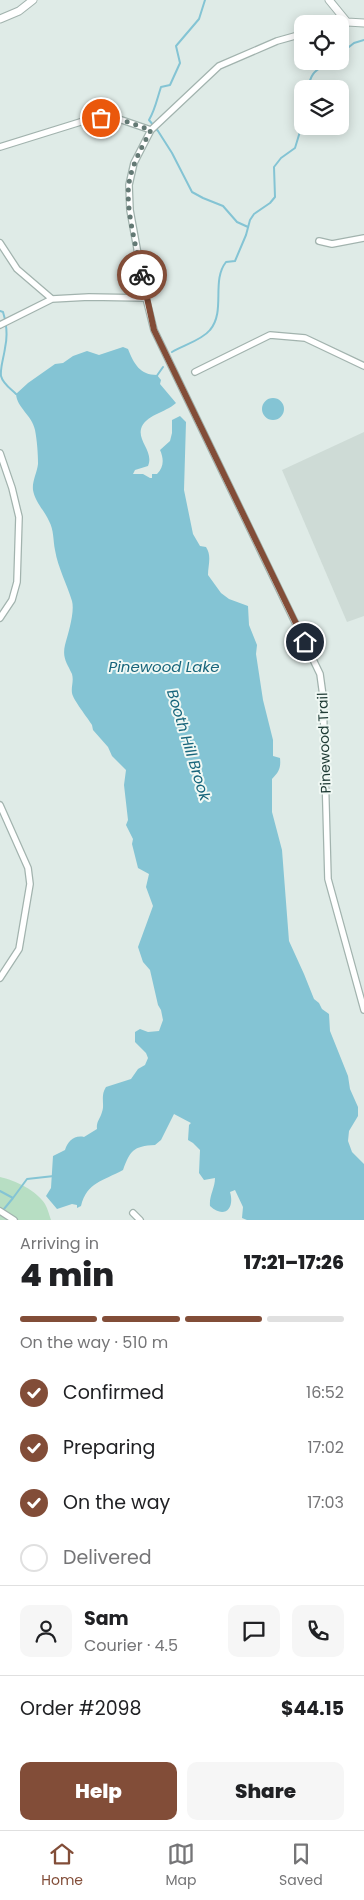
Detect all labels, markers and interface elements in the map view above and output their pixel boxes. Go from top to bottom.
map controls [294,15,349,135]
button: locate [294,15,349,70]
button: layers [294,80,349,135]
pin [80,97,122,139]
icon: bag [87,104,115,132]
courier [117,250,167,300]
icon: bike [128,261,156,289]
pin [284,621,326,663]
icon: home [291,628,319,656]
water label: Pinewood Lake [108,656,220,677]
water label: Booth Hill Brook [162,687,216,805]
street label: Pinewood Trail [312,692,336,794]
text: Arriving in [20,1232,99,1255]
text: 17:21–17:26 [244,1249,344,1276]
text: 4 min [20,1252,114,1297]
text: On the way · 510 m [20,1331,168,1354]
icon: check [20,1379,48,1407]
text: Confirmed [63,1379,164,1406]
text: 16:52 [306,1381,344,1404]
icon: check [20,1434,48,1462]
text: Preparing [63,1434,155,1461]
text: 17:02 [307,1436,344,1459]
icon: check [20,1489,48,1517]
text: On the way [63,1489,170,1516]
text: 17:03 [307,1491,344,1514]
text: Delivered [63,1544,152,1571]
button: person [20,1605,72,1657]
text: Sam [84,1605,129,1632]
button: chat [228,1605,280,1657]
button: phone [292,1605,344,1657]
text: Courier · 4.5 [84,1634,178,1657]
text: Order #2098 [20,1695,142,1722]
text: $44.15 [281,1695,344,1722]
button: Help [20,1762,177,1820]
button: Share [187,1762,344,1820]
tab: Home [41,1840,83,1891]
tab: Map [166,1840,197,1891]
tab: Saved [279,1840,323,1891]

